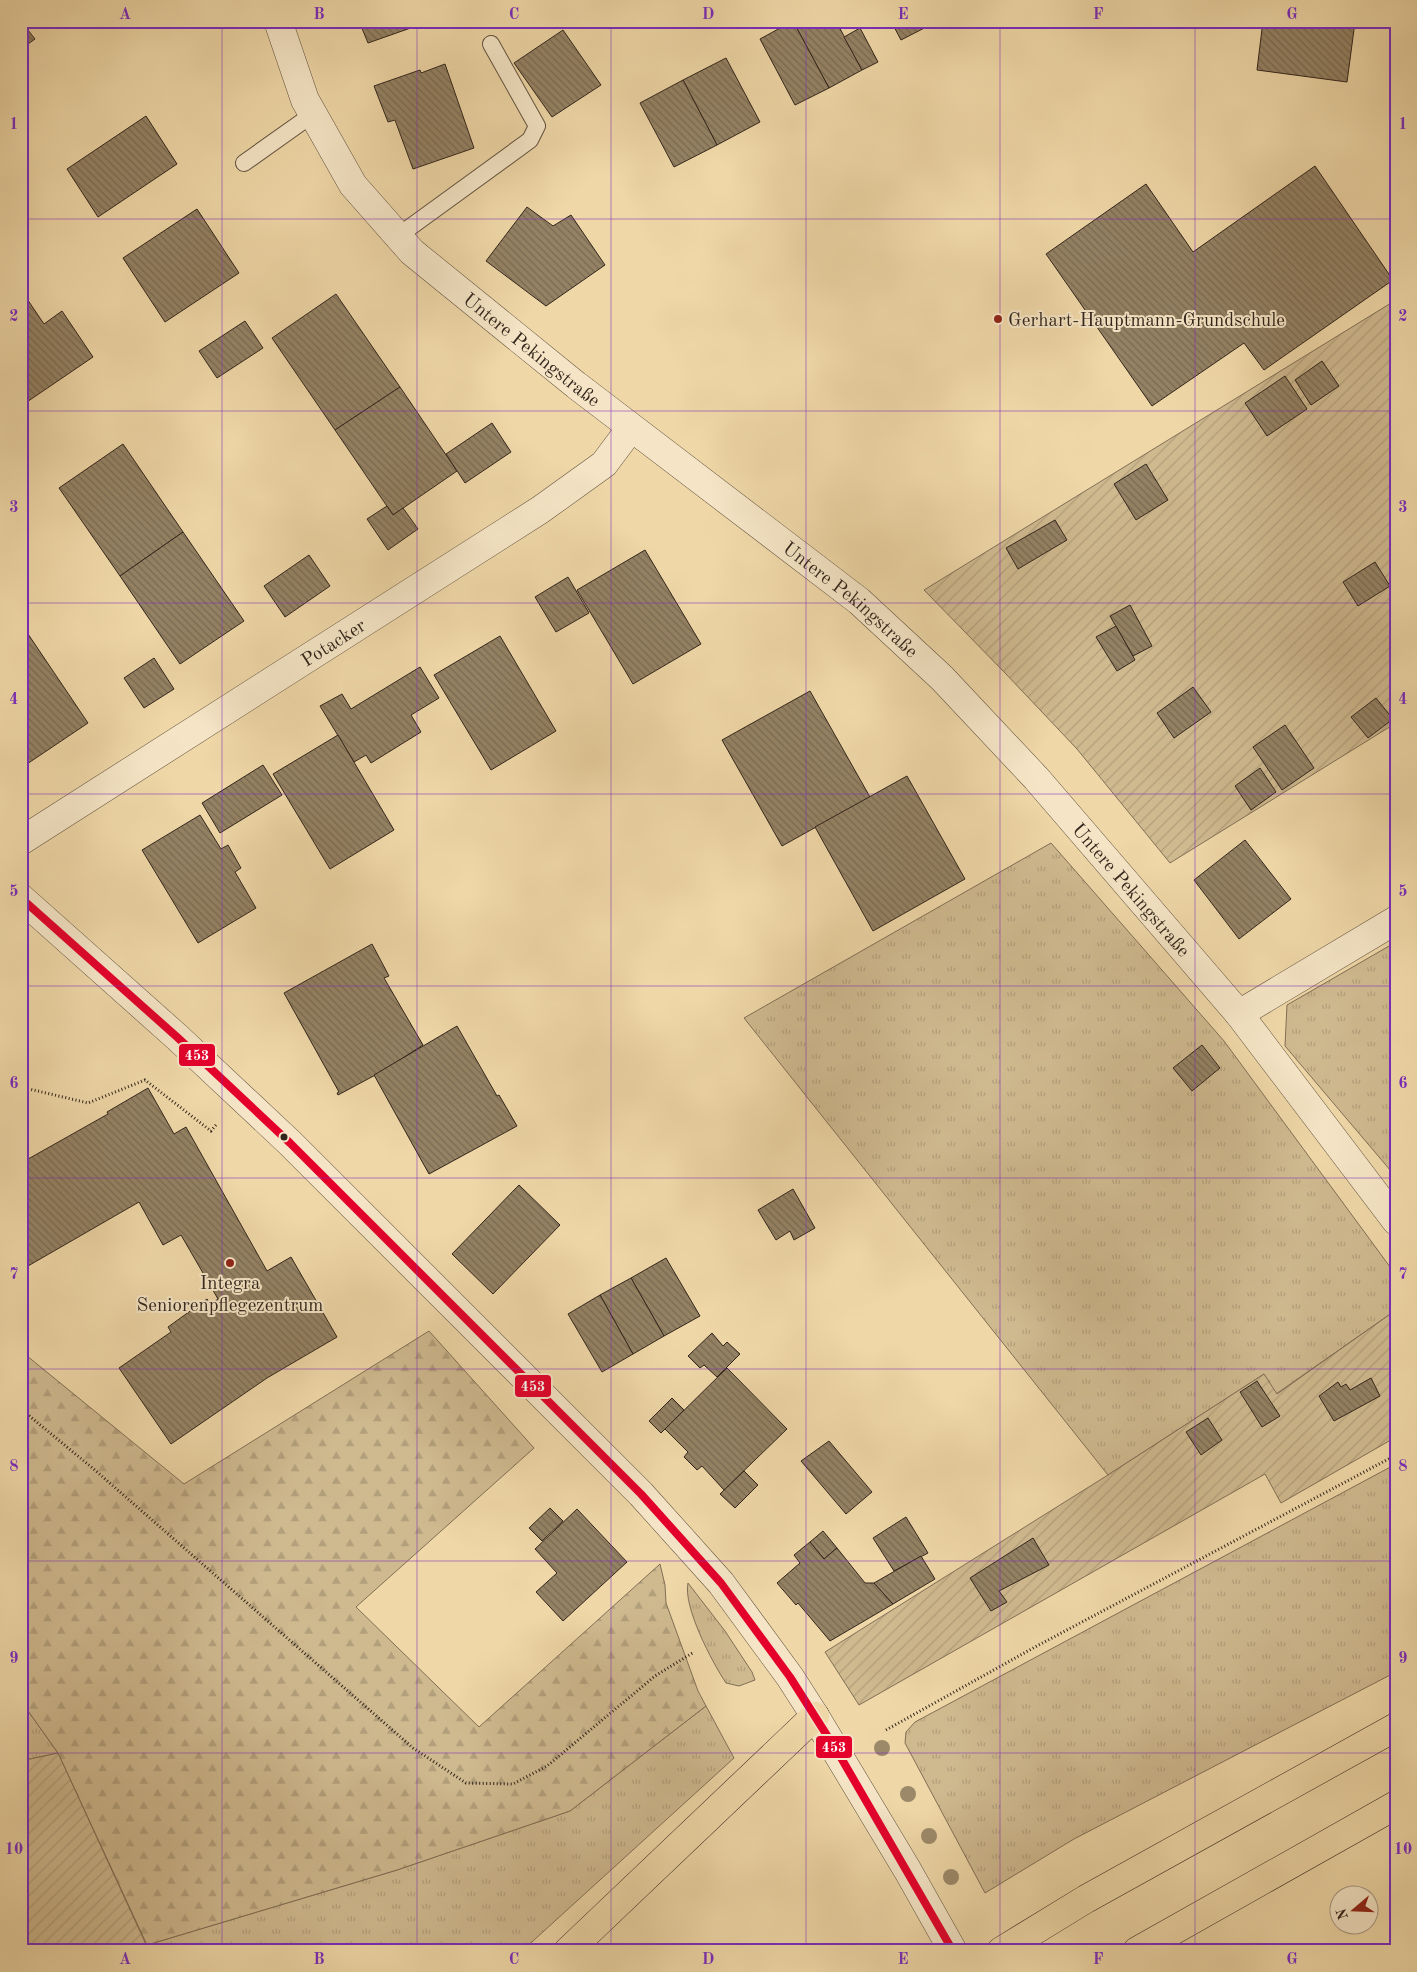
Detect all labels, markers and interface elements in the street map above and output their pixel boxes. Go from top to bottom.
text: A [119,7,131,23]
text: B [313,7,325,23]
text: C [509,7,519,23]
text: D [702,7,714,23]
text: E [897,7,909,23]
text: F [1093,7,1104,23]
text: G [1286,7,1298,23]
text: 1 [9,117,19,133]
text: 1 [1398,117,1408,133]
street label: Untere Pekingstraße [459,291,603,412]
text: 2 [9,309,19,325]
text: 2 [1398,309,1408,325]
place label: Gerhart-Hauptmann-Grundschule [1008,312,1285,331]
marker: Gerhart-Hauptmann-Grundschule [992,313,1004,325]
text: 3 [9,500,19,516]
text: 3 [1398,500,1408,516]
street label: Untere Pekingstraße [778,539,920,662]
street label: Potacker [299,617,370,672]
text: 4 [9,692,19,708]
text: 4 [1398,692,1408,708]
street label: Untere Pekingstraße [1068,821,1192,962]
text: 5 [9,884,19,900]
text: 5 [1398,884,1408,900]
line badge: 453 [178,1043,216,1067]
text: 453 [185,1049,209,1063]
text: 6 [9,1076,19,1092]
text: 6 [1398,1076,1408,1092]
unlabelled marker [279,1132,289,1142]
marker: Integra Seniorenpflegezentrum [224,1257,236,1269]
text: 7 [9,1267,19,1283]
text: 7 [1398,1267,1408,1283]
place label: Integra Seniorenpflegezentrum [137,1275,323,1316]
line badge: 453 [514,1374,552,1398]
text: 453 [521,1380,545,1394]
text: 8 [9,1459,19,1475]
text: 8 [1398,1459,1408,1475]
text: 9 [9,1651,19,1667]
text: 9 [1398,1651,1408,1667]
line badge: 453 [815,1735,853,1759]
text: 453 [822,1741,846,1755]
text: 10 [5,1842,23,1858]
text: 10 [1394,1842,1412,1858]
north arrow [1330,1884,1380,1934]
text: N [1334,1906,1351,1921]
text: A [119,1952,131,1968]
text: B [313,1952,325,1968]
text: C [509,1952,519,1968]
text: D [702,1952,714,1968]
text: E [897,1952,909,1968]
text: F [1093,1952,1104,1968]
text: G [1286,1952,1298,1968]

